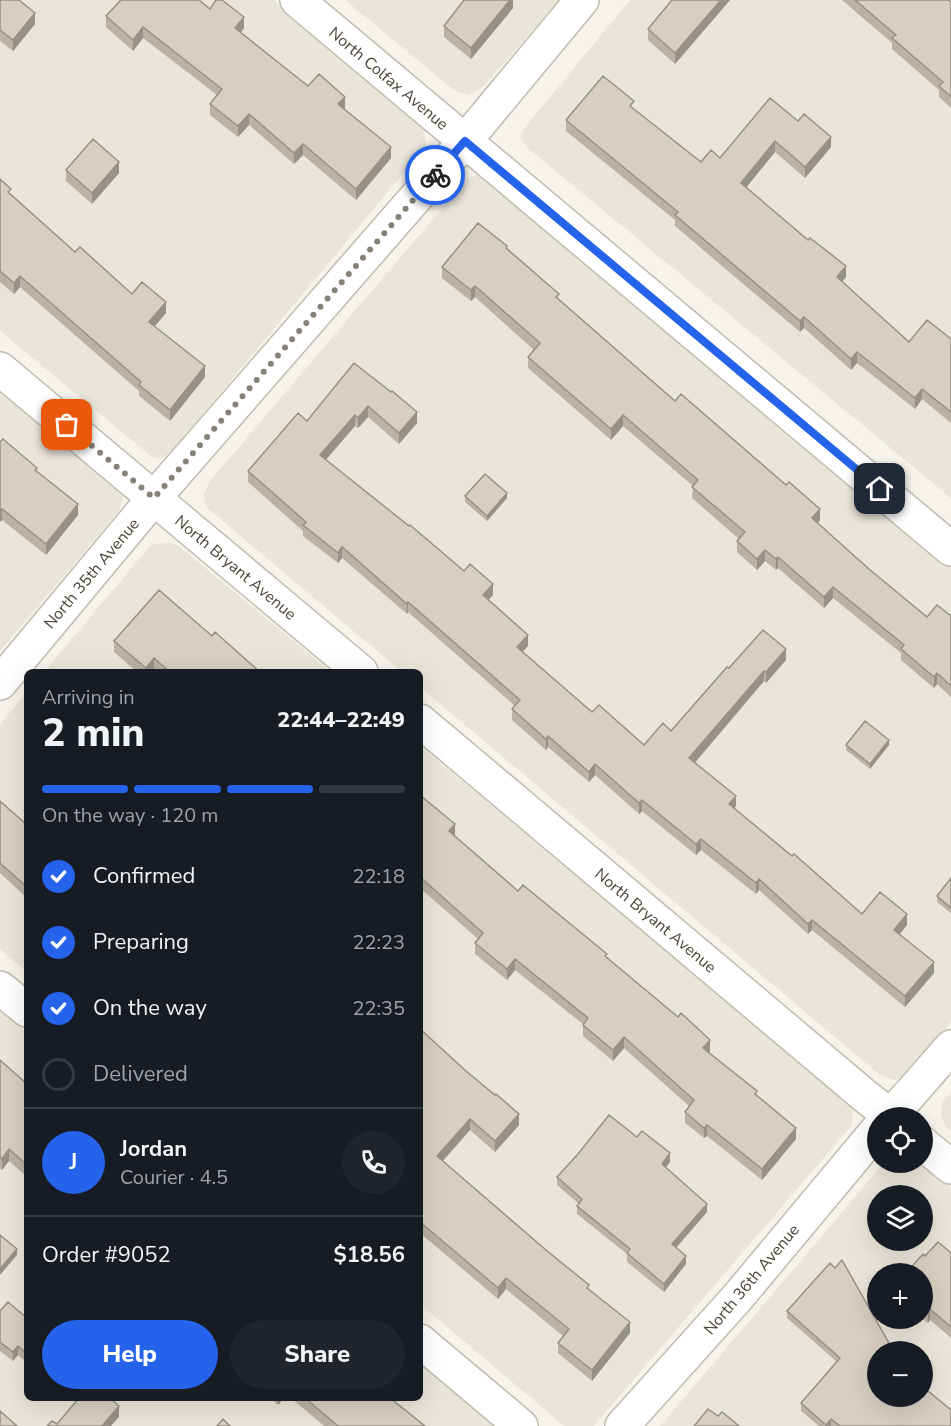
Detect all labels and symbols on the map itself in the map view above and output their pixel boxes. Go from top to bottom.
street label: North Colfax Avenue [324,22,453,135]
courier [405,145,465,205]
pin [41,399,92,450]
pin [854,463,905,514]
street label: North Bryant Avenue [170,510,301,625]
street label: North 35th Avenue [39,514,145,634]
street label: North Bryant Avenue [590,863,721,978]
street label: North 36th Avenue [699,1220,805,1340]

